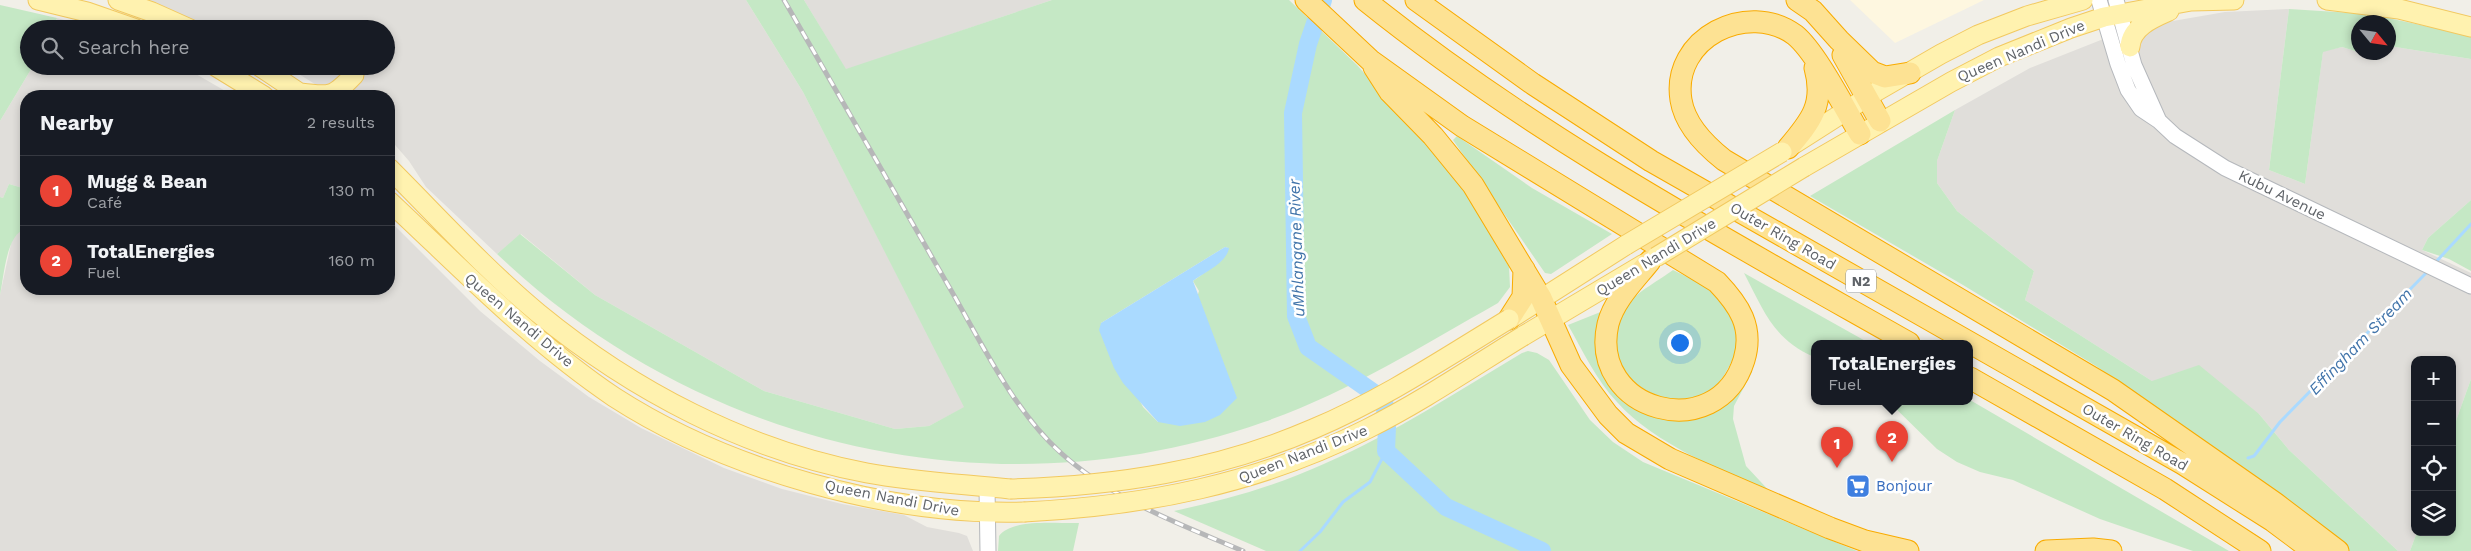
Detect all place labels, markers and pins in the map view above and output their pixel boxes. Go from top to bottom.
pin: 2 [1876,421,1908,462]
pin: 1 [1821,427,1853,468]
supermarket icon: Bonjour [1845,473,1871,499]
place label: Bonjour [1876,477,1932,495]

